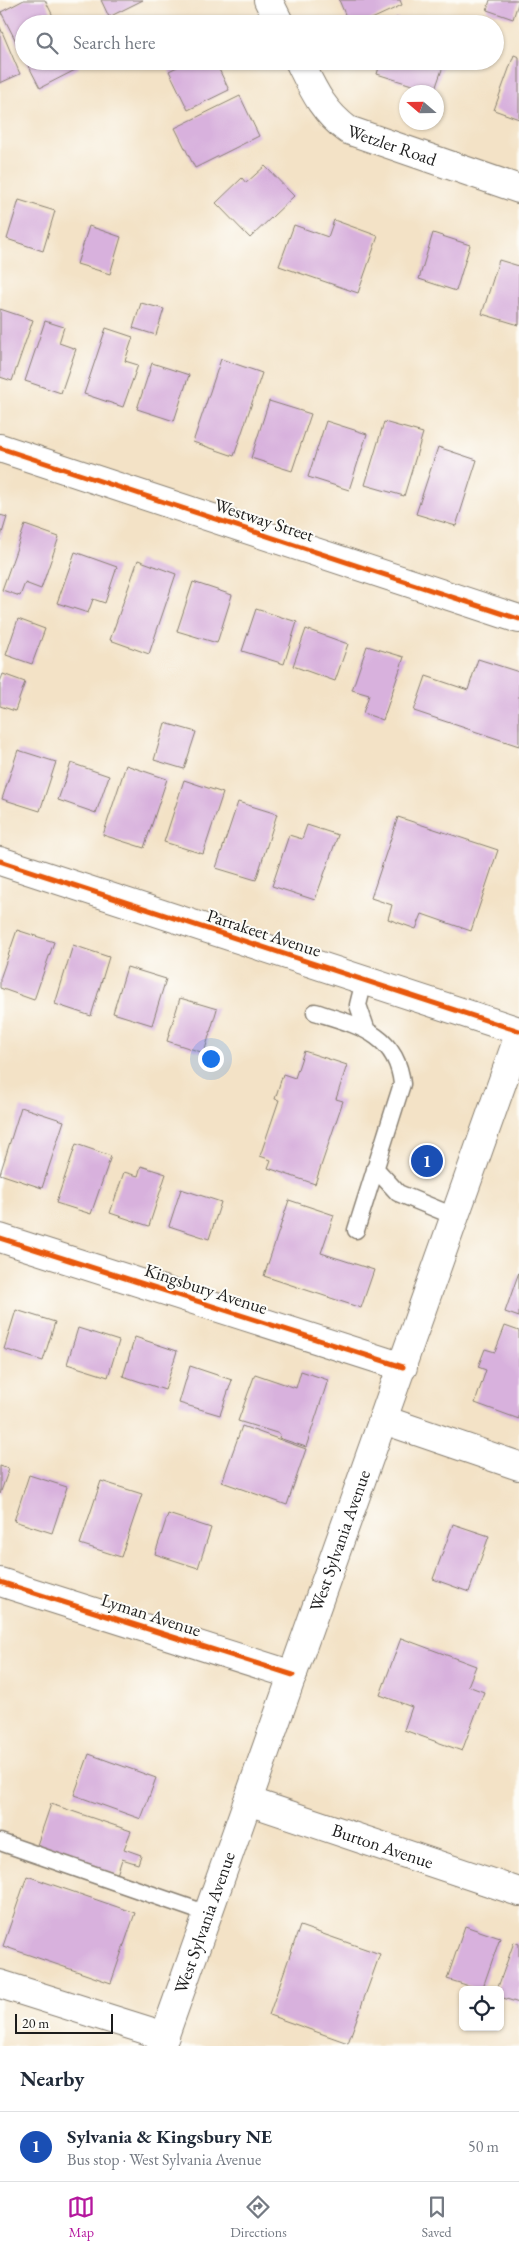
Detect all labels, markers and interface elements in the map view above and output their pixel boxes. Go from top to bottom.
search box [15,15,504,70]
icon: search [33,29,61,57]
text: Search here [73,30,155,55]
north arrow [399,85,444,130]
street label: Wetzler Road [344,119,440,171]
street label: Westway Street [211,493,317,547]
street label: Parrakeet Avenue [204,903,324,962]
your location [198,1046,224,1072]
pin: 1 [411,1142,443,1180]
street label: Kingsbury Avenue [142,1258,270,1319]
street label: West Sylvania Avenue [304,1467,375,1614]
street label: Lyman Avenue [98,1588,204,1641]
street label: Burton Avenue [329,1818,436,1873]
street label: West Sylvania Avenue [169,1848,240,1996]
map controls [459,1986,504,2031]
button: locate [459,1986,504,2031]
scale bar [15,2011,112,2034]
text: 20 m [22,2014,49,2032]
text: Nearby [20,2065,84,2092]
text: Sylvania & Kingsbury NE [67,2124,272,2149]
text: 1 [32,2136,40,2157]
text: 50 m [468,2136,499,2157]
text: Bus stop · West Sylvania Avenue [67,2149,261,2170]
tab: Map [67,2193,95,2241]
tab: Directions [230,2193,287,2241]
tab: Saved [422,2193,452,2241]

